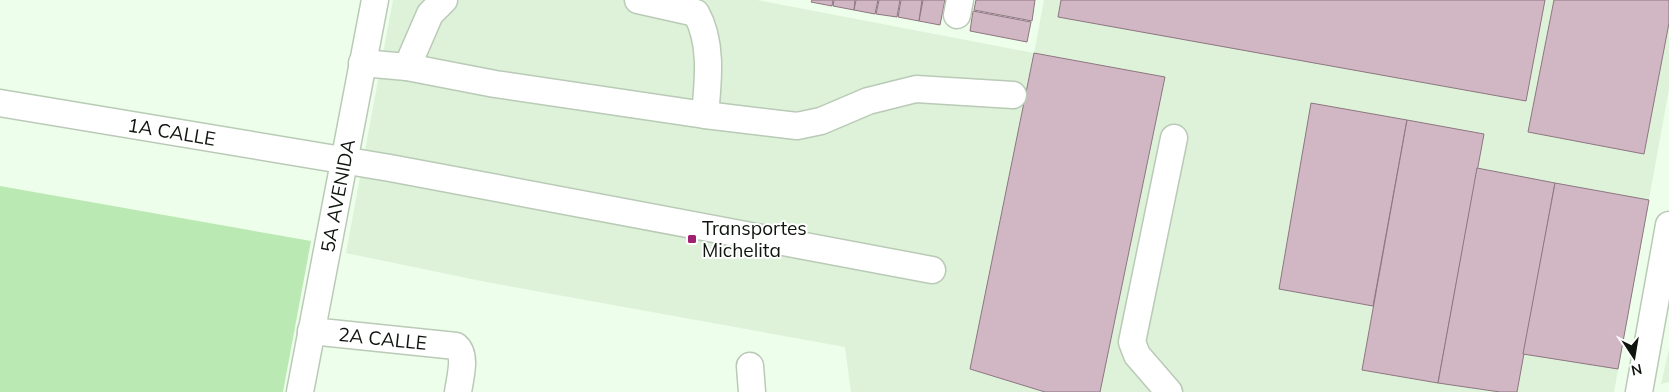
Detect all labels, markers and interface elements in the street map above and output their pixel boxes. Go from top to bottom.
street label: 1A CALLE [126,112,217,151]
street label: 5A AVENIDA [315,137,360,254]
place label: Transportes Michelita [702,216,807,262]
marker: Transportes Michelita [686,233,698,245]
street label: 2A CALLE [337,322,428,355]
north arrow [1609,332,1659,382]
text: N [1630,360,1644,380]

